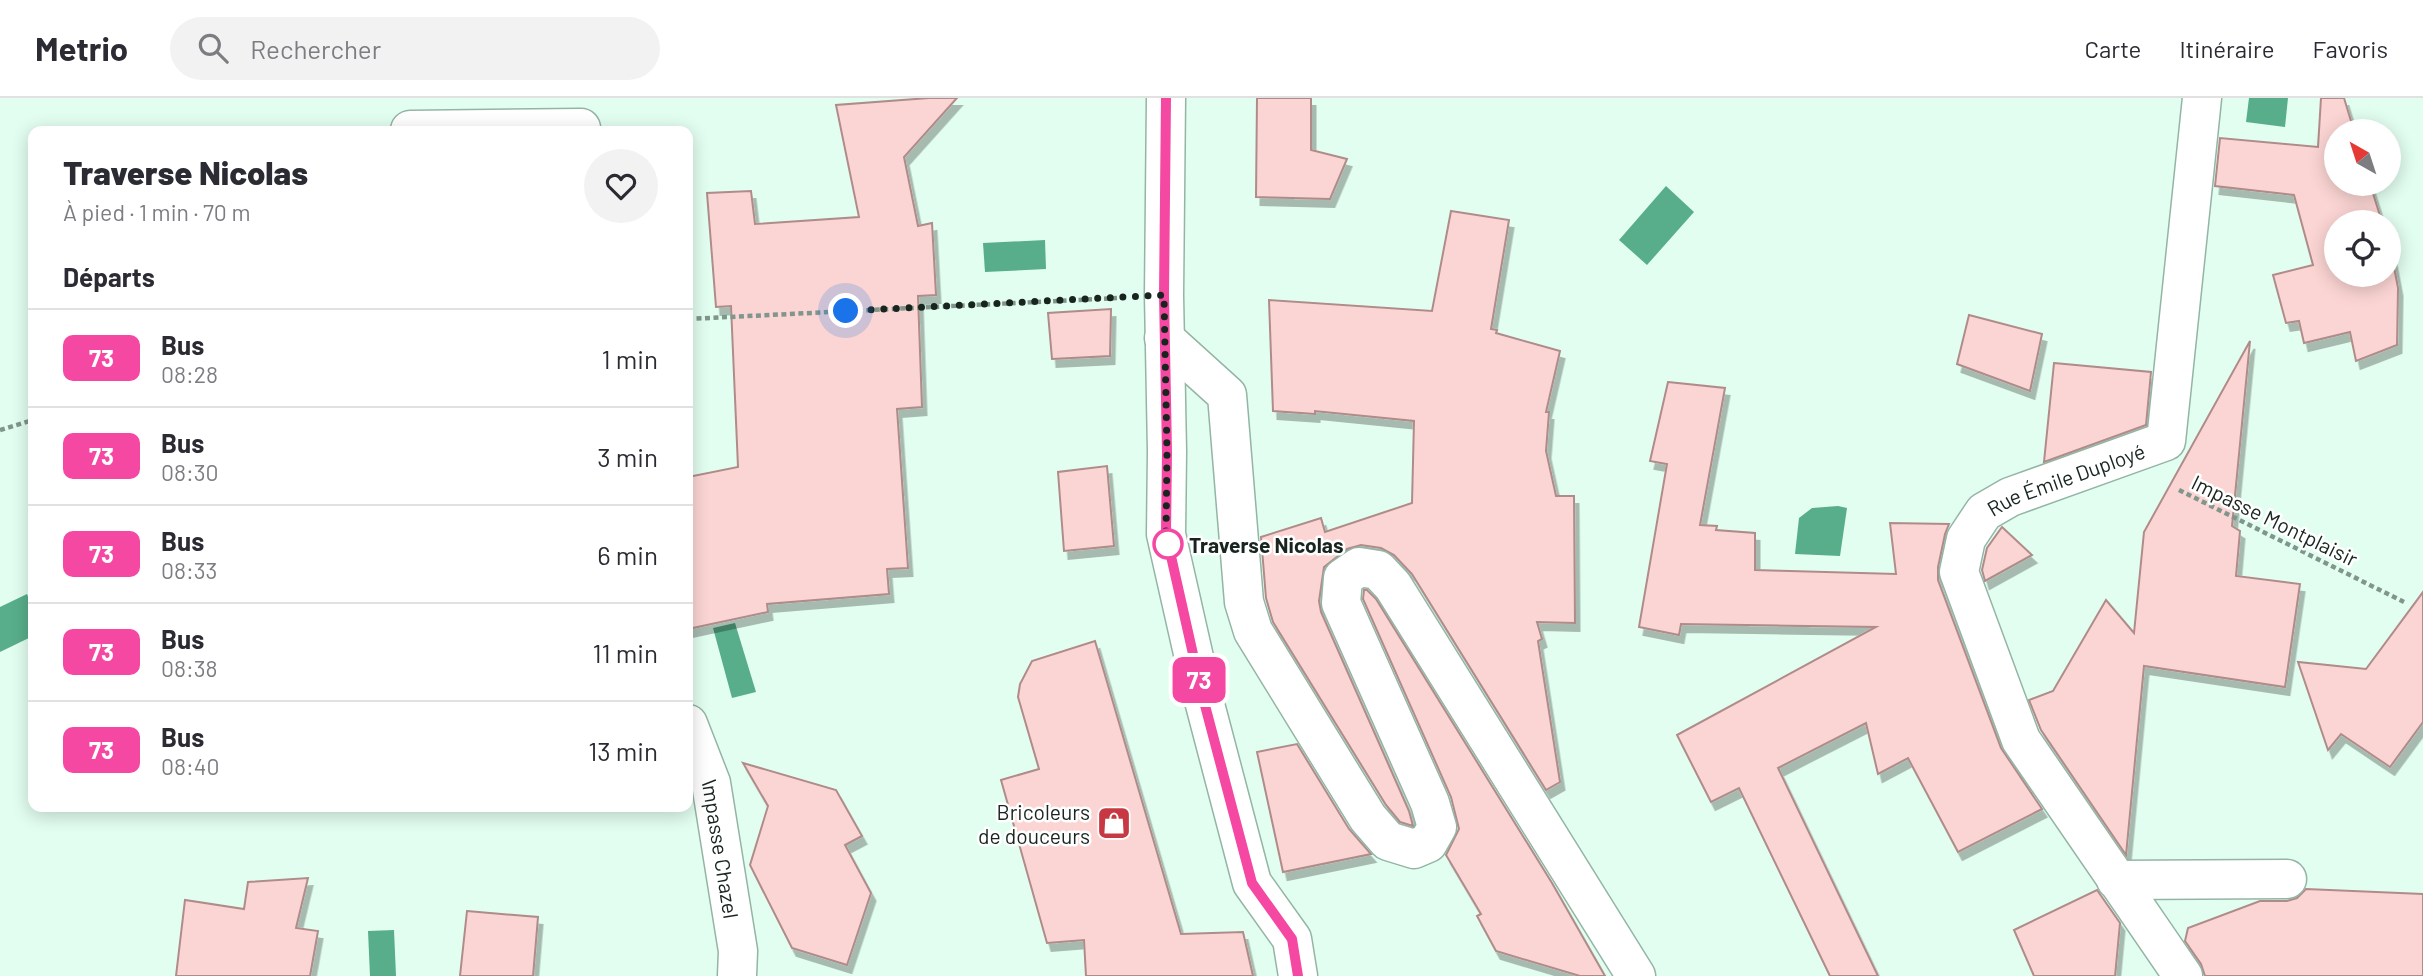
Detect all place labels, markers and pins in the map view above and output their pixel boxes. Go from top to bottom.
marker: Traverse Nicolas [1153,529,1183,559]
place label: Traverse Nicolas [1189,532,1344,557]
place label: Bricoleurs de douceurs [978,799,1090,848]
shop icon: Bricoleurs de douceurs [1095,804,1133,842]

